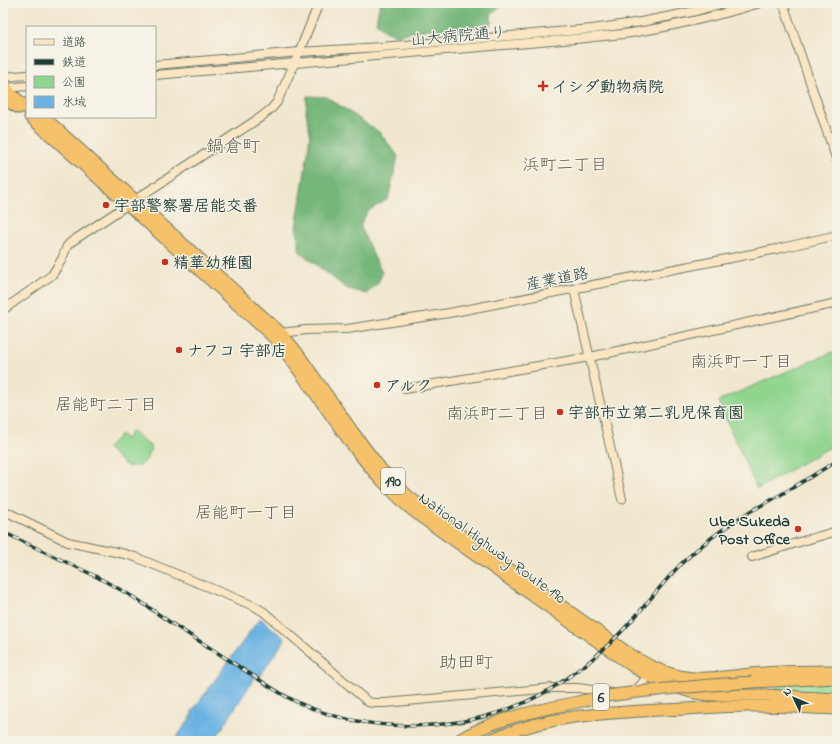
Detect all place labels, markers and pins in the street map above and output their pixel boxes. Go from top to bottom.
place label: イシダ動物病院 [552,76,664,100]
marker: イシダ動物病院 [537,80,549,92]
place label: 宇部警察署居能交番 [114,195,258,219]
marker: 宇部警察署居能交番 [101,200,111,210]
place label: 精華幼稚園 [173,252,253,276]
marker: 精華幼稚園 [160,257,170,267]
place label: ナフコ 宇部店 [187,340,287,364]
marker: ナフコ 宇部店 [174,345,184,355]
place label: アルク [385,375,432,399]
marker: アルク [372,380,382,390]
place label: 宇部市立第二乳児保育園 [568,402,744,426]
marker: 宇部市立第二乳児保育園 [555,407,565,417]
place label: Ube Sukeda Post Office [709,510,791,552]
marker: Ube Sukeda Post Office [793,524,803,534]

